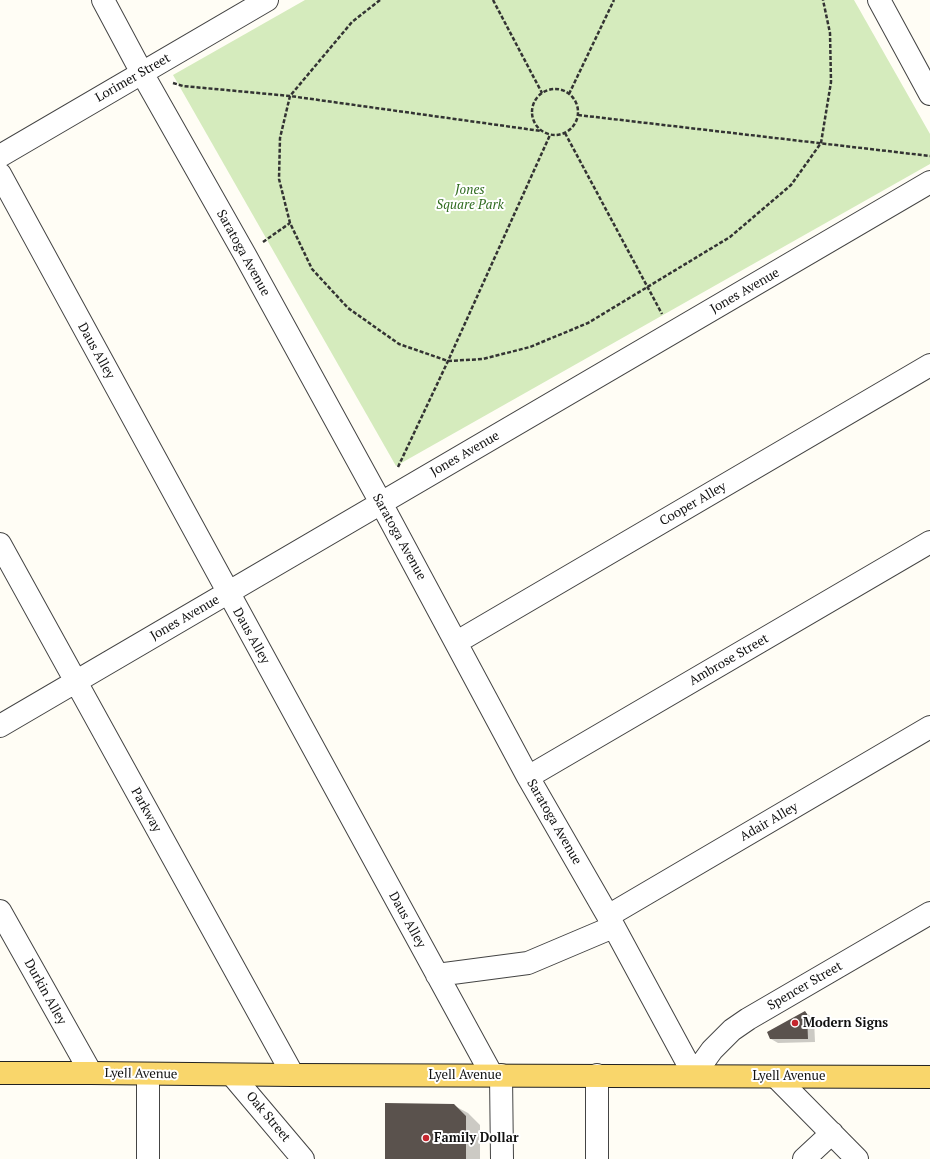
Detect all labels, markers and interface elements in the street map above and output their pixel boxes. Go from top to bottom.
street label: Lorimer Street [93,50,173,106]
park label: Jones Square Park [436,182,504,213]
street label: Saratoga Avenue [213,207,273,299]
street label: Jones Avenue [708,265,782,317]
street label: Daus Alley [74,320,118,382]
street label: Jones Avenue [428,428,502,480]
street label: Cooper Alley [657,479,729,529]
street label: Saratoga Avenue [369,491,429,583]
street label: Jones Avenue [148,592,222,644]
street label: Daus Alley [229,605,273,667]
street label: Ambrose Street [686,631,772,689]
street label: Saratoga Avenue [523,776,585,868]
street label: Parkway [127,785,165,835]
street label: Adair Alley [737,799,801,845]
street label: Daus Alley [385,889,429,951]
street label: Durkin Alley [21,956,69,1028]
street label: Spencer Street [765,958,845,1014]
place label: Modern Signs [803,1015,888,1031]
marker: Modern Signs [790,1018,800,1028]
street label: Lyell Avenue [104,1066,178,1082]
street label: Lyell Avenue [429,1067,501,1083]
street label: Lyell Avenue [753,1068,825,1084]
street label: Oak Street [243,1089,293,1145]
place label: Family Dollar [434,1130,518,1146]
marker: Family Dollar [421,1133,431,1143]

